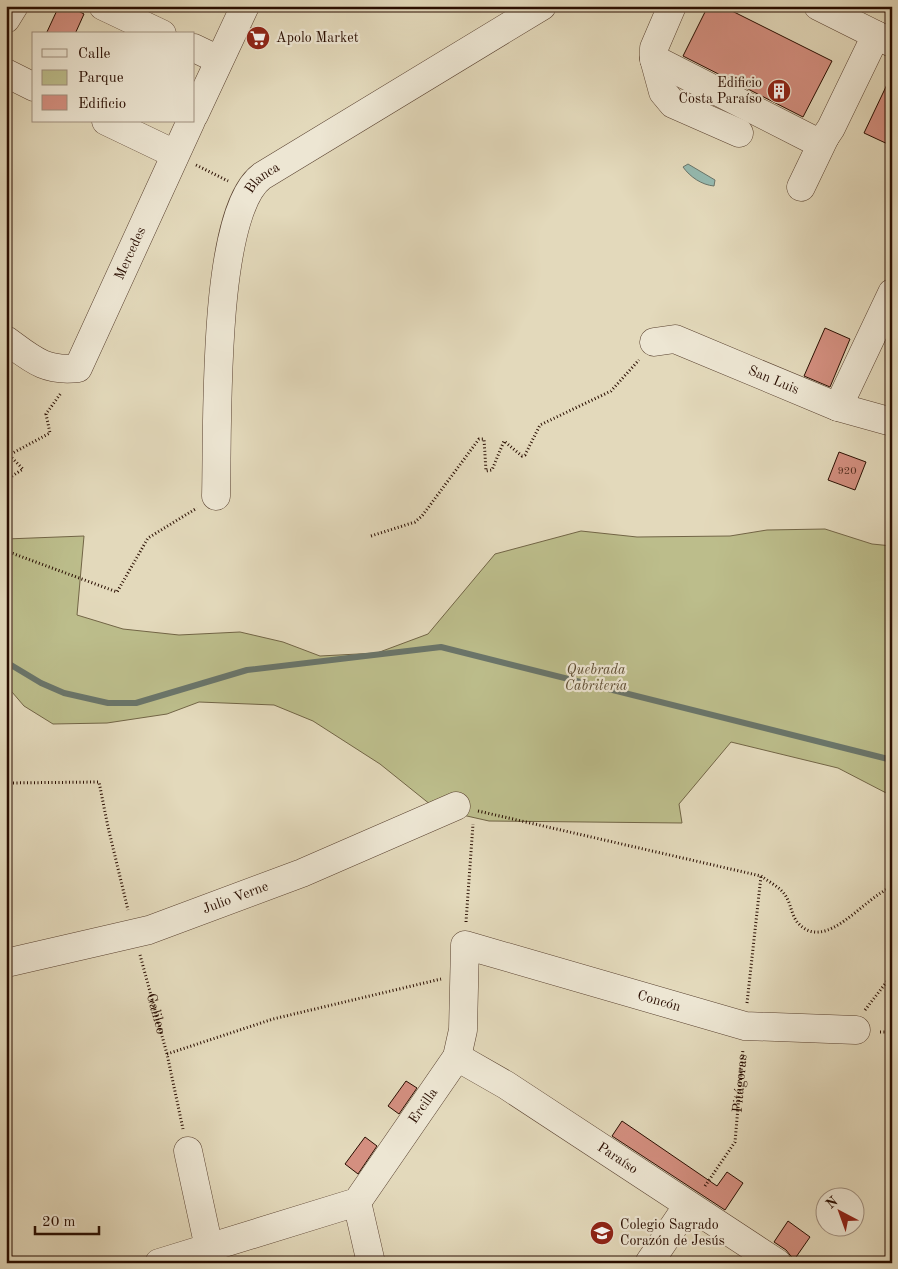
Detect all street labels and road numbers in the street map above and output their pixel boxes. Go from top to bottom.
street label: Blanca [242,160,282,196]
street label: Mercedes [112,225,149,282]
street label: San Luis [746,363,801,397]
street label: Julio Verne [201,879,270,916]
street label: Concón [636,988,683,1014]
street label: Galileo [144,992,168,1036]
street label: Pitágoras [731,1054,750,1113]
street label: Ercilla [406,1085,440,1126]
street label: Paraíso [595,1140,640,1177]

